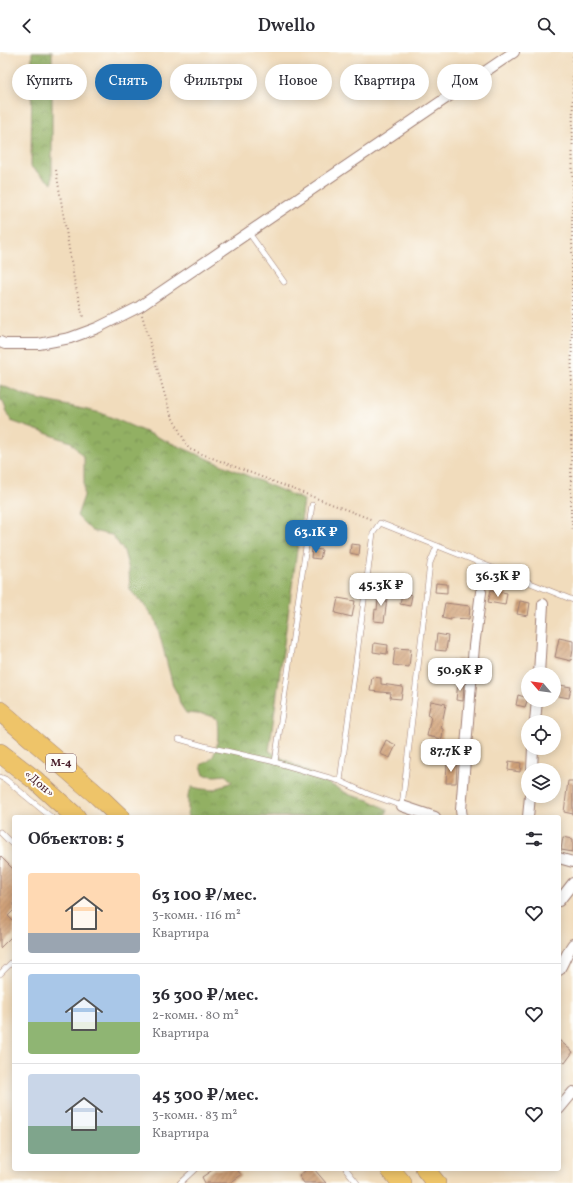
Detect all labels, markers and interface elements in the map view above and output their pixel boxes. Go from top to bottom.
text: Dwello [258,14,315,39]
icon: back [16,15,38,37]
icon: search [535,15,557,37]
chip: Купить [12,64,87,100]
chip: Снять [95,64,162,100]
chip: Фильтры [170,64,257,100]
chip: Новое [265,64,332,100]
chip: Квартира [340,64,429,100]
chip: Дом [437,64,492,100]
pin: 63.1K ₽ [279,520,353,554]
text: 63.1K ₽ [294,524,338,542]
pin: 36.3K ₽ [461,564,535,598]
text: 36.3K ₽ [476,568,520,586]
pin: 45.3K ₽ [344,573,418,607]
text: 45.3K ₽ [359,577,403,595]
pin: 50.9K ₽ [423,658,497,692]
text: 50.9K ₽ [437,662,483,680]
north arrow [521,667,561,707]
map controls [521,667,561,803]
button: locate [521,715,561,755]
pin: 87.7K ₽ [414,739,488,773]
text: 87.7K ₽ [430,743,472,761]
road number: М-4 [46,754,76,772]
button: layers [521,763,561,803]
street label: «Дон» [21,767,57,801]
text: Объектов: 5 [28,828,124,851]
icon: filters [523,828,545,850]
text: 63 100 ₽/мес. [152,884,257,907]
icon: home [60,889,108,937]
icon: heart [523,902,545,924]
text: 3-комн. · 116 m² [152,907,241,925]
text: Квартира [152,925,209,943]
text: 36 300 ₽/мес. [152,984,259,1007]
icon: home [60,990,108,1038]
icon: heart [523,1003,545,1025]
text: 2-комн. · 80 m² [152,1007,239,1025]
text: Квартира [152,1025,209,1043]
text: 45 300 ₽/мес. [152,1084,259,1107]
icon: home [60,1090,108,1138]
icon: heart [523,1103,545,1125]
text: 3-комн. · 83 m² [152,1107,237,1125]
text: Квартира [152,1125,209,1143]

